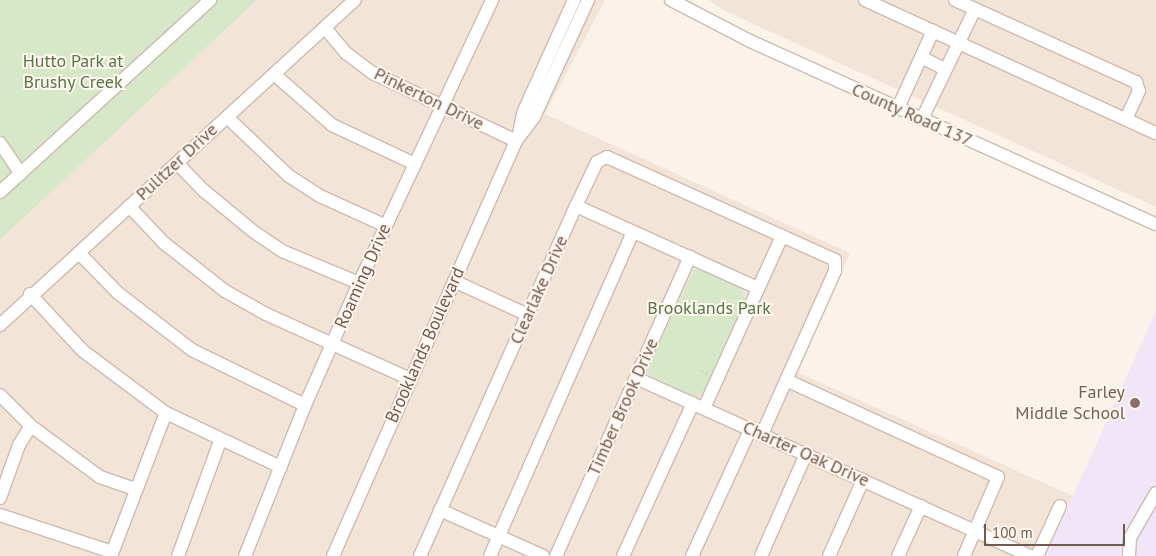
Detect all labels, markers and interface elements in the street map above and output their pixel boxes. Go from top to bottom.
park label: Hutto Park at Brushy Creek [22,51,124,94]
street label: Pinkerton Drive [371,63,487,135]
street label: County Road 137 [848,79,976,151]
street label: Pulitzer Drive [132,119,222,205]
street label: Roaming Drive [330,220,396,332]
street label: Clearlake Drive [505,232,573,348]
street label: Brooklands Boulevard [381,264,469,426]
park label: Brooklands Park [647,297,771,319]
street label: Timber Brook Drive [583,335,663,479]
place label: Farley Middle School [1015,382,1125,424]
marker: Farley Middle School [1129,397,1141,409]
street label: Charter Oak Drive [739,416,873,492]
scale bar [986,514,1127,546]
text: 100 m [992,523,1033,542]

